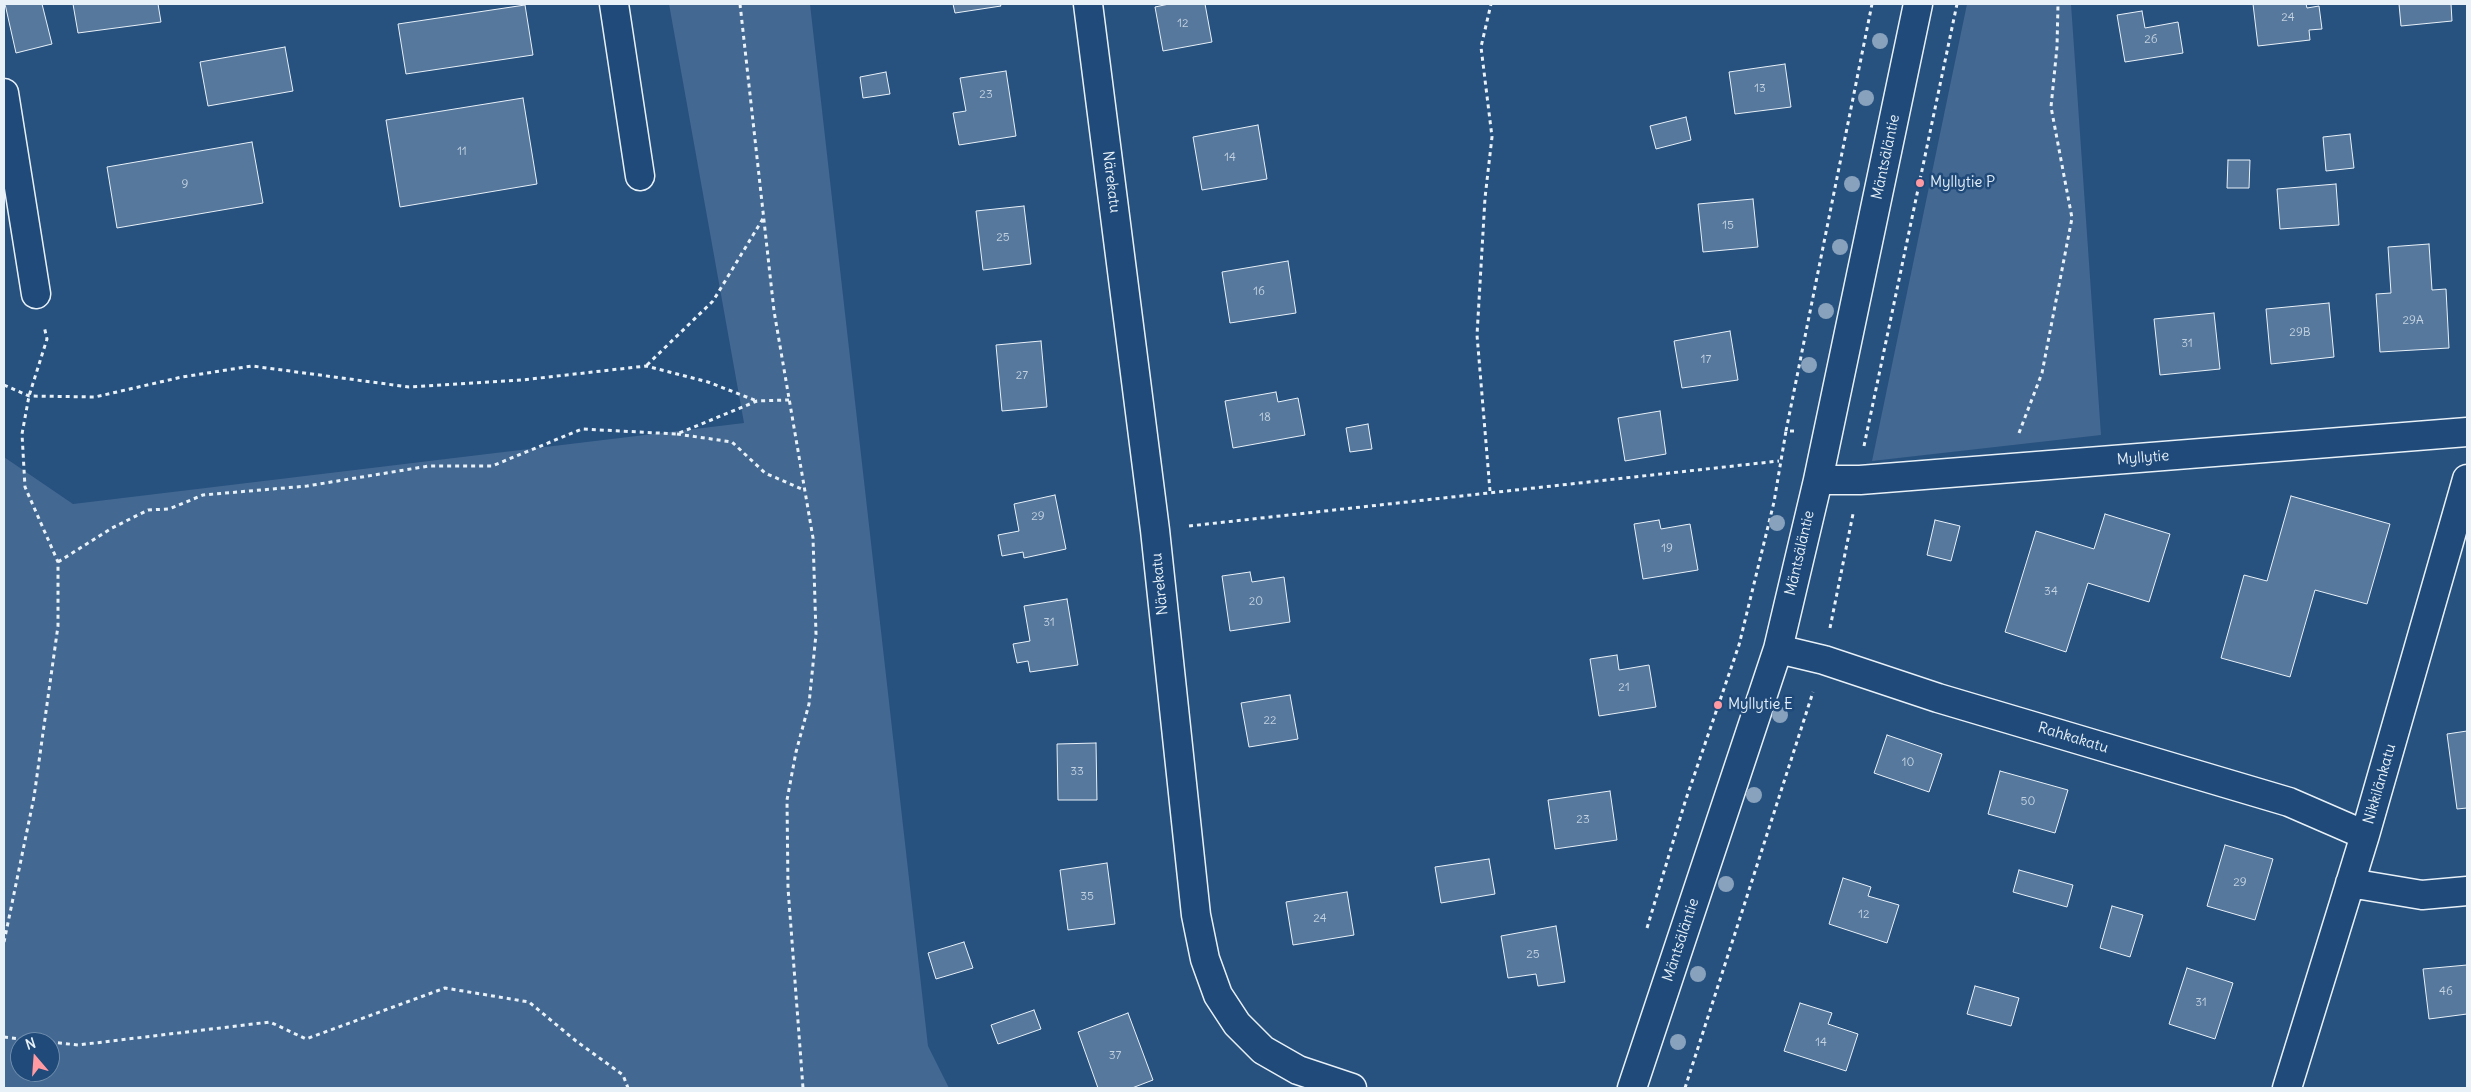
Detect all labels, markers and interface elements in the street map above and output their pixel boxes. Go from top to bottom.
house number: 24 [2281,11,2295,25]
house number: 12 [1177,17,1189,31]
house number: 26 [2144,33,2158,47]
house number: 13 [1754,82,1766,96]
house number: 23 [979,88,993,102]
street label: Mäntsäläntie [1868,113,1904,201]
house number: 11 [457,145,467,159]
street label: Närekatu [1098,150,1124,214]
house number: 14 [1224,151,1236,165]
place label: Myllytie P [1930,174,1995,192]
marker: Myllytie P [1914,177,1926,189]
house number: 9 [182,178,188,192]
house number: 15 [1722,219,1734,233]
house number: 25 [996,231,1010,245]
house number: 16 [1253,285,1265,299]
house number: 29A [2402,314,2424,328]
house number: 29B [2289,326,2311,340]
house number: 31 [2181,337,2193,351]
house number: 17 [1701,353,1711,367]
house number: 27 [1016,369,1028,383]
house number: 18 [1259,411,1271,425]
street label: Myllytie [2116,447,2170,469]
street label: Mäntsäläntie [1781,509,1819,597]
house number: 29 [1031,510,1045,524]
house number: 19 [1661,542,1673,556]
street label: Närekatu [1148,552,1172,616]
house number: 34 [2044,585,2058,599]
house number: 20 [1249,595,1263,609]
house number: 31 [1043,616,1055,630]
house number: 21 [1618,681,1630,695]
place label: Myllytie E [1728,696,1793,714]
marker: Myllytie E [1712,699,1724,711]
house number: 22 [1263,714,1277,728]
street label: Rahkakatu [2036,719,2110,757]
street label: Nikkilänkatu [2360,742,2400,826]
house number: 10 [1902,756,1914,770]
house number: 33 [1070,765,1084,779]
house number: 50 [2021,795,2035,809]
house number: 23 [1576,813,1590,827]
house number: 29 [2233,876,2247,890]
house number: 35 [1080,890,1094,904]
street label: Mäntsäläntie [1659,896,1703,984]
house number: 12 [1858,908,1870,922]
house number: 24 [1313,912,1327,926]
house number: 25 [1526,948,1540,962]
house number: 46 [2439,985,2453,999]
house number: 31 [2195,996,2207,1010]
north arrow [10,1032,60,1082]
text: N [23,1034,38,1054]
house number: 14 [1815,1036,1827,1050]
house number: 37 [1109,1049,1121,1063]

